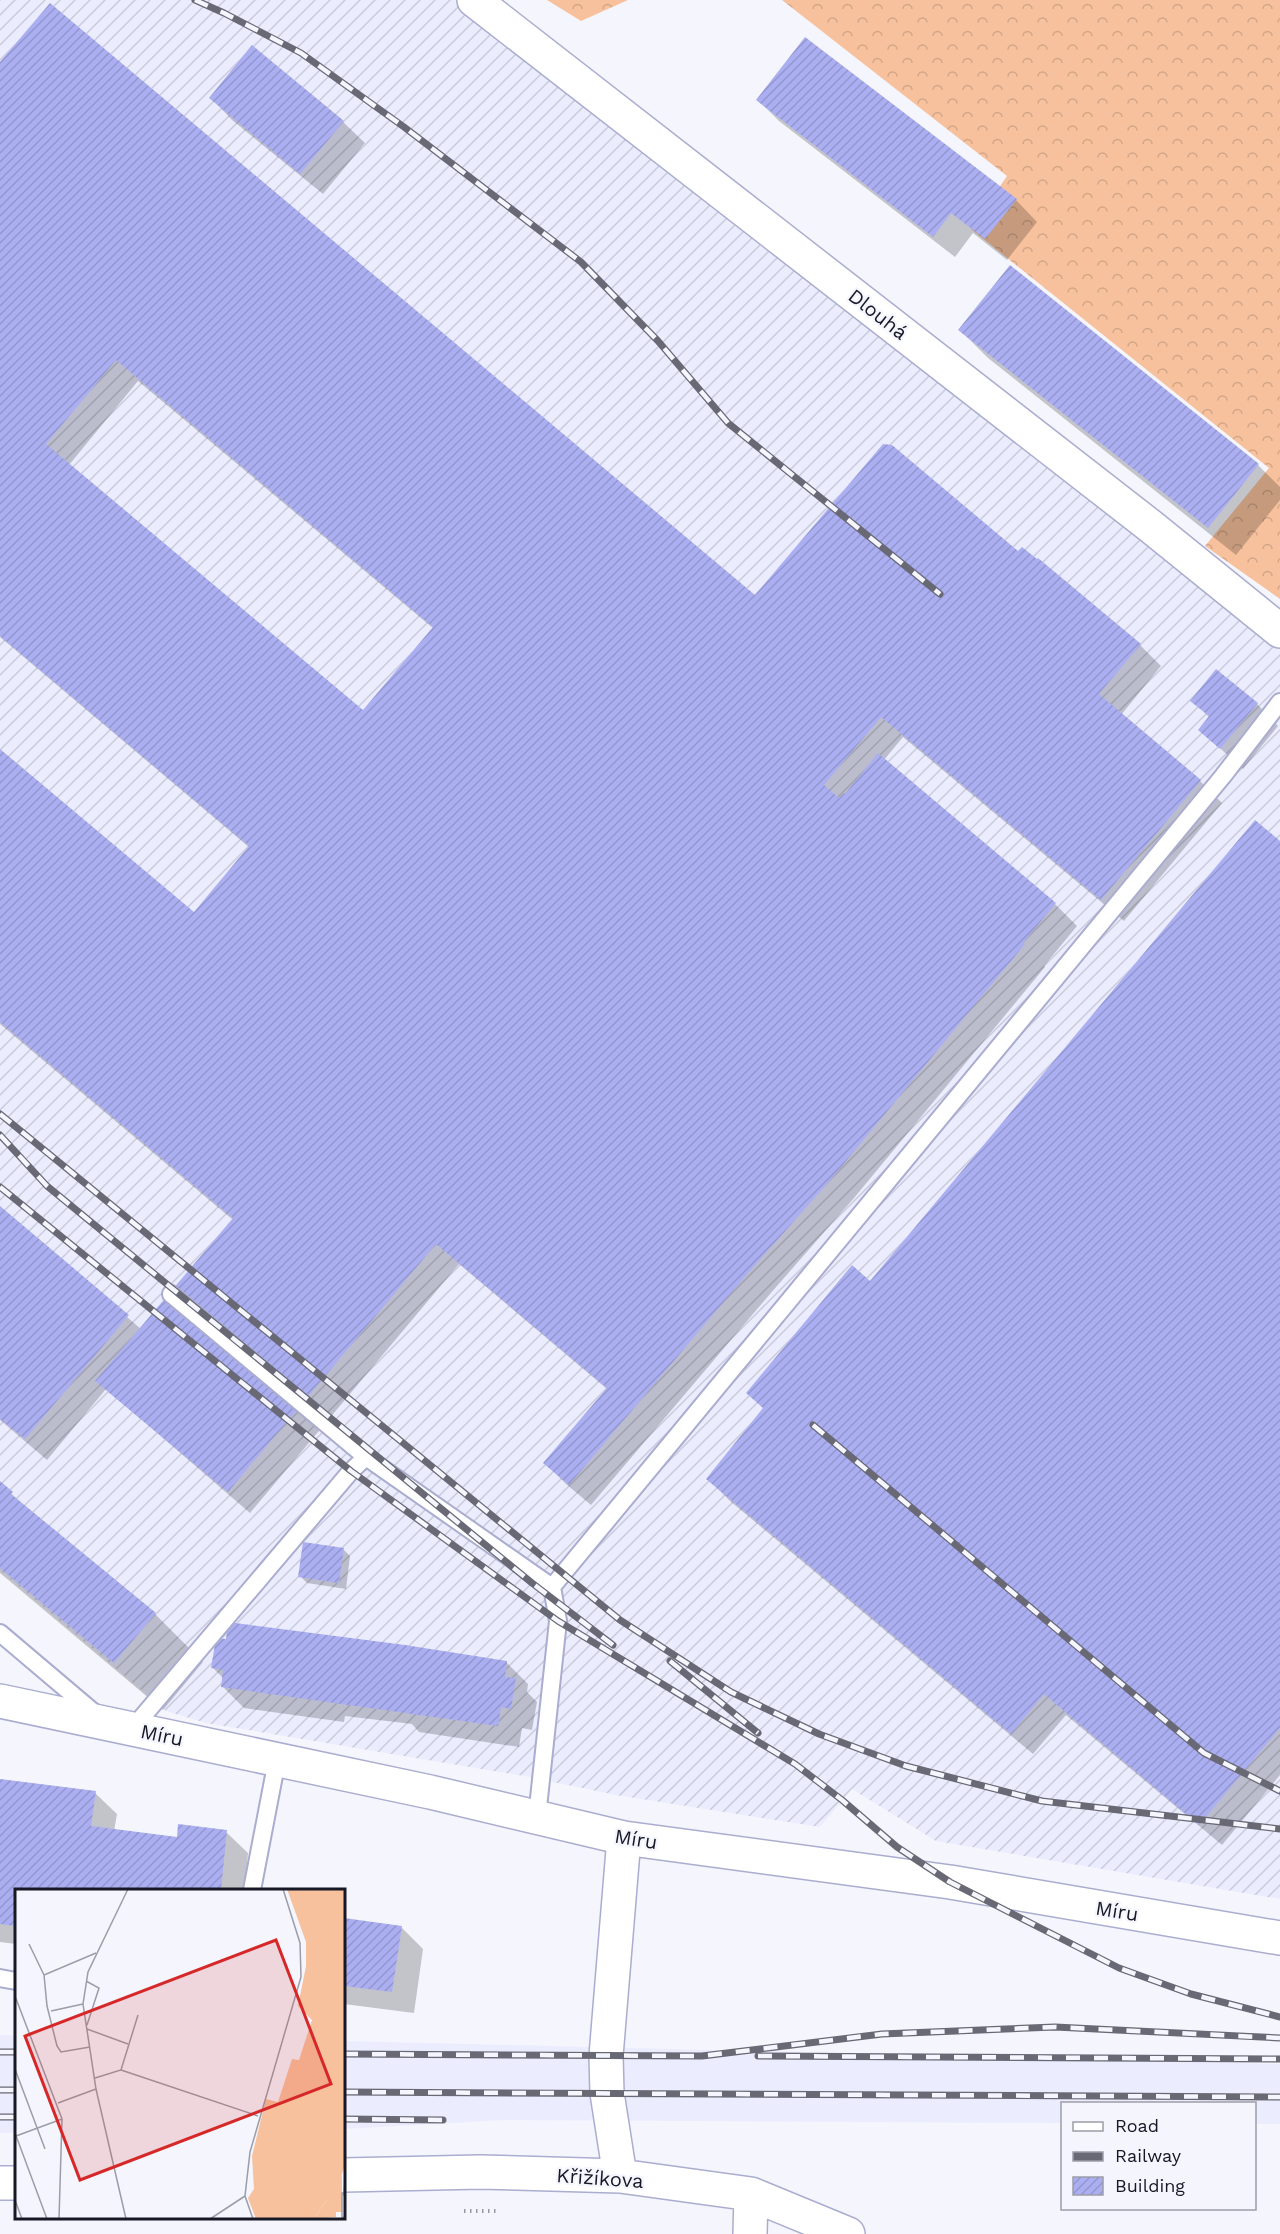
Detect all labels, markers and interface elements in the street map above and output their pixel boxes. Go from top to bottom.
street label: Dlouhá [844,283,912,345]
street label: Míru [139,1719,185,1751]
street label: Míru [613,1824,659,1854]
inset map [15,1889,345,2219]
street label: Míru [1094,1896,1140,1926]
legend [1061,2102,1256,2210]
text: Road [1115,2115,1159,2136]
text: Railway [1115,2145,1182,2166]
street label: Křižíkova [556,2163,644,2193]
text: Building [1115,2175,1185,2196]

